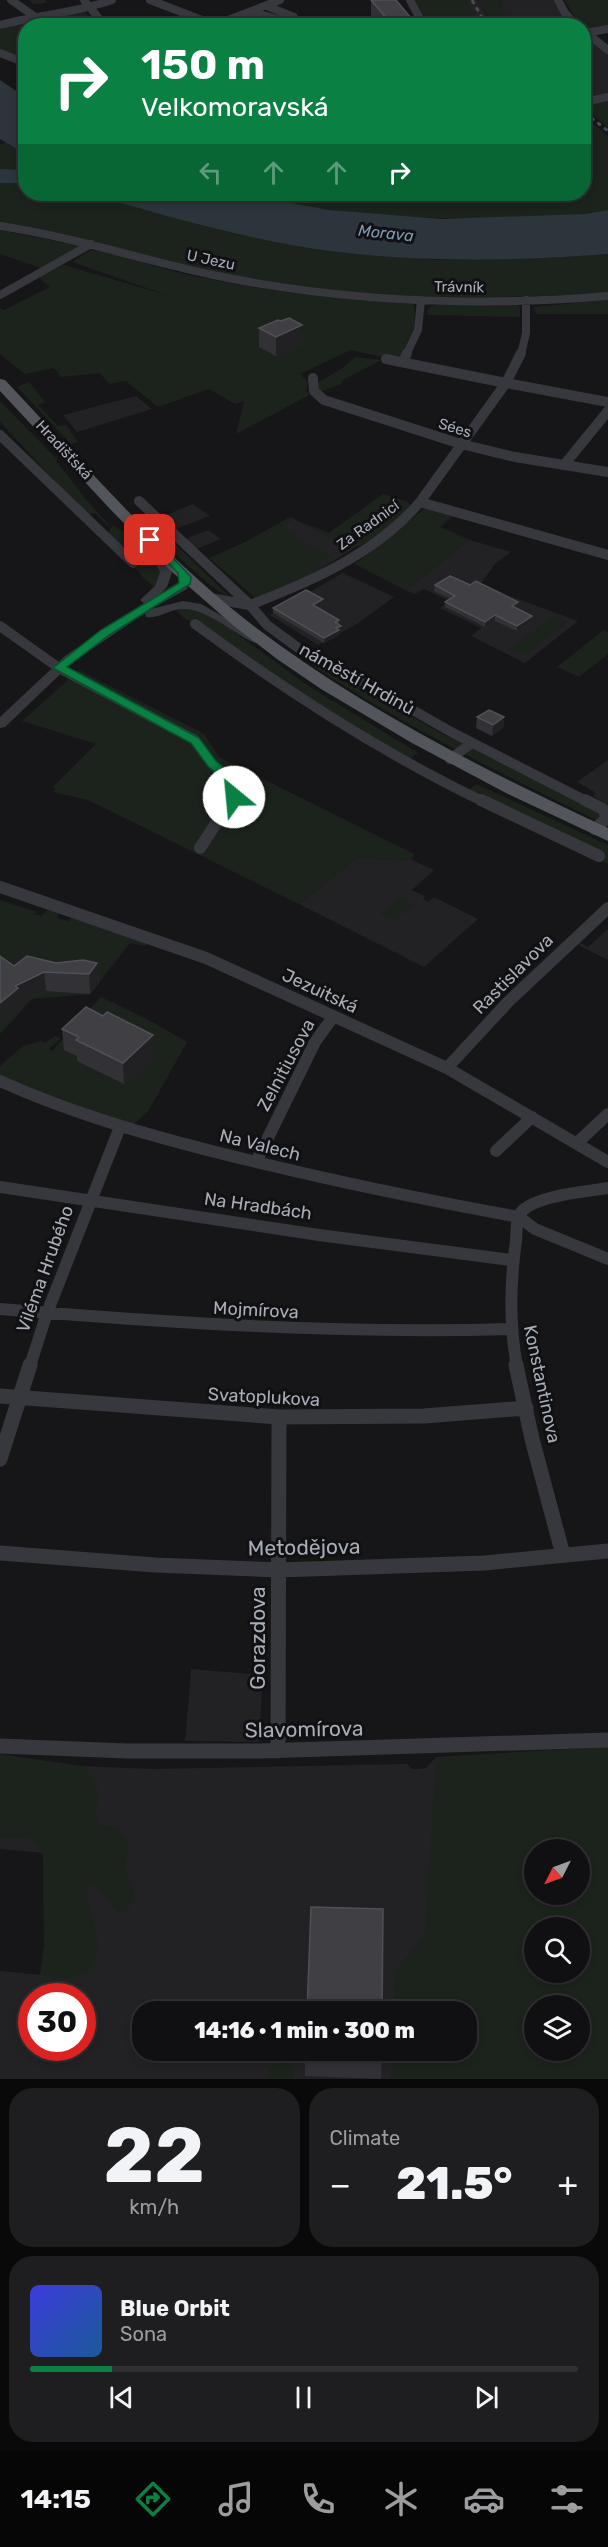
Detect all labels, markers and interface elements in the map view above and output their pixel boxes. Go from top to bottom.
text: 150 m [141,40,265,90]
icon: right [42,42,120,120]
text: Velkomoravská [141,91,329,123]
icon: left [194,156,227,189]
icon: ahead [257,156,290,189]
icon: ahead [320,156,353,189]
icon: right [383,156,416,189]
water label: Morava [357,221,415,245]
street label: U Jezu [185,246,237,274]
street label: Trávník [434,278,484,296]
street label: Sées [436,414,474,442]
street label: Hradišťská [32,417,96,483]
street label: Za Radnicí [333,496,404,554]
pin [124,514,175,565]
icon: arrive [133,523,166,556]
street label: náměstí Hrdinů [296,638,418,720]
position arrow [202,765,266,829]
street label: Rastislavova [468,929,558,1019]
street label: Jezuitská [279,964,361,1018]
street label: Zelnitiusova [253,1015,319,1115]
street label: Na Valech [217,1124,303,1166]
street label: Na Hradbách [203,1188,313,1224]
street label: Viléma Hrubého [12,1203,78,1335]
street label: Mojmírova [213,1297,299,1323]
street label: Konstantinova [519,1323,565,1445]
street label: Svatoplukova [207,1383,321,1411]
street label: Metodějova [247,1534,361,1560]
street label: Gorazdova [245,1586,270,1690]
street label: Slavomírova [244,1715,364,1743]
north arrow [524,1839,590,1905]
map controls [524,1839,590,2061]
button: search [524,1917,590,1983]
speed limit sign: 30 [18,1983,96,2061]
button: layers [524,1995,590,2061]
text: 14:16 · 1 min · 300 m [194,2017,415,2044]
text: 22 [104,2109,205,2202]
text: Climate [330,2126,400,2150]
text: 21.5° [396,2157,512,2210]
text: − [330,2165,351,2204]
text: + [557,2165,578,2204]
text: km/h [129,2195,179,2219]
text: Blue Orbit [120,2295,230,2322]
text: Sona [120,2322,167,2346]
icon: previous [105,2381,138,2414]
icon: pause [287,2381,320,2414]
icon: next [470,2381,503,2414]
icon: directions [132,2478,174,2520]
icon: music [215,2478,257,2520]
icon: phone [297,2478,339,2520]
icon: climate [380,2478,422,2520]
icon: car [463,2478,505,2520]
icon: filters [546,2478,588,2520]
text: 14:15 [20,2483,91,2515]

